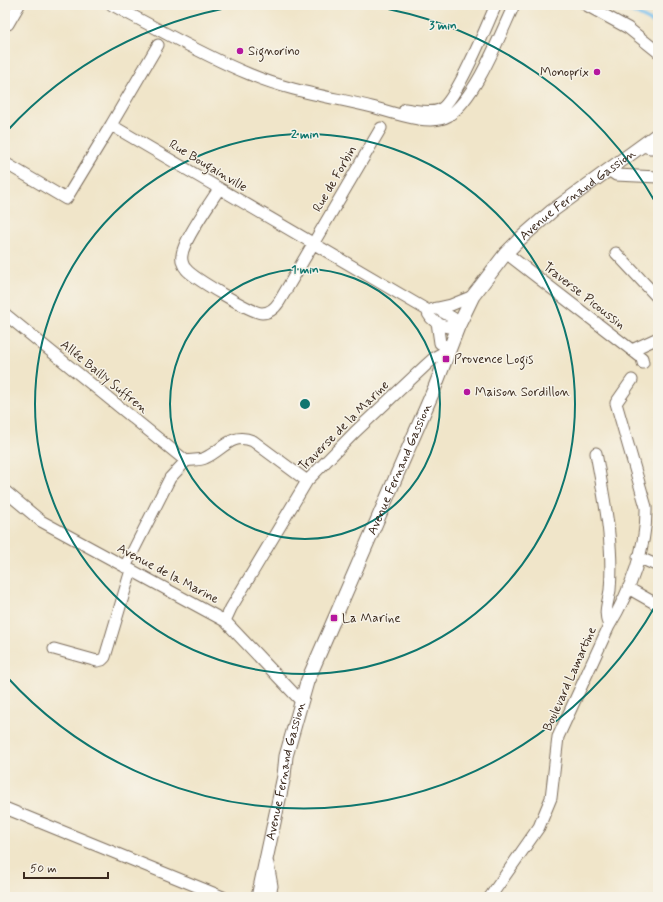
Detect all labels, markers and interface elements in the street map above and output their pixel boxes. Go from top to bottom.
text: 3 min [429,18,457,34]
place label: Signorino [248,43,300,62]
marker: Signorino [235,46,245,56]
place label: Monoprix [540,64,589,81]
marker: Monoprix [592,67,602,77]
text: 2 min [291,127,319,143]
street label: Rue Bougainville [165,136,250,198]
street label: Rue de Forbin [309,143,361,215]
street label: Avenue Fernand Gassion [516,145,639,244]
street label: Traverse Picoussin [540,259,628,333]
text: 1 min [291,262,319,278]
street label: Allée Bailly Suffren [57,336,151,418]
place label: Provence Logis [454,351,533,370]
marker: Provence Logis [441,354,451,364]
street label: Traverse de la Marine [295,377,393,475]
place label: Maison Sordillon [475,384,570,401]
marker: Maison Sordillon [462,387,472,397]
centre of rings [298,397,312,411]
street label: Avenue Fernand Gassion [363,401,435,537]
street label: Avenue de la Marine [114,540,222,608]
place label: La Marine [342,610,401,627]
marker: La Marine [329,613,339,623]
street label: Boulevard Lamartine [539,624,601,734]
street label: Avenue Fernand Gassion [262,700,309,842]
scale bar [24,854,108,880]
text: 50 m [30,861,57,877]

